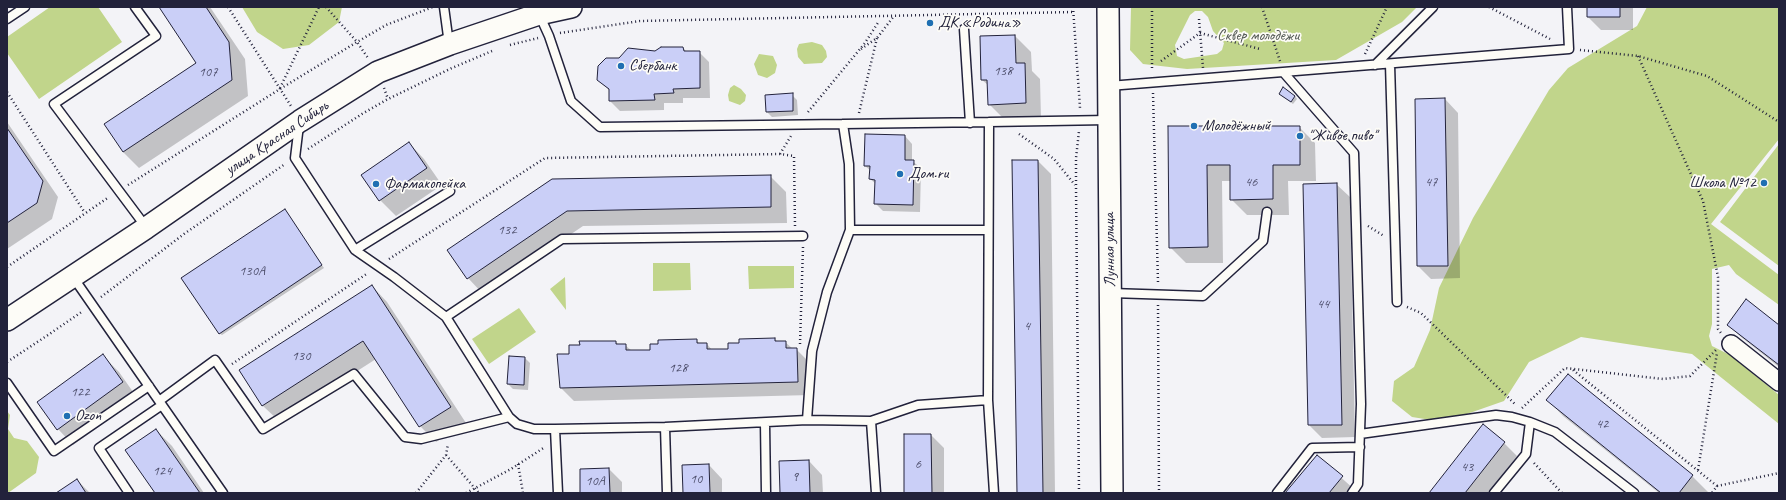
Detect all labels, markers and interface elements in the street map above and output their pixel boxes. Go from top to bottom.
place label: ДК «Родина» [938,13,1021,33]
marker: ДК «Родина» [925,18,935,28]
park label: Сквер молодёжи [1217,26,1299,46]
place label: Сбербанк [629,56,676,76]
marker: Сбербанк [616,61,626,71]
house number: 138 [994,63,1012,79]
house number: 107 [199,64,217,80]
street label: улица Красная Сибирь [222,97,332,179]
place label: Молодёжный [1202,116,1270,136]
marker: Молодёжный [1189,121,1199,131]
place label: "Живое пиво" [1308,126,1377,146]
marker: "Живое пиво" [1295,131,1305,141]
place label: Дом.ru [908,164,948,184]
marker: Дом.ru [895,169,905,179]
place label: Школа №12 [1689,173,1756,193]
place label: Фармакопейка [384,174,465,194]
house number: 46 [1245,174,1257,190]
house number: 47 [1425,174,1437,190]
marker: Школа №12 [1759,178,1769,188]
marker: Фармакопейка [371,179,381,189]
street label: Лунная улица [1100,213,1120,287]
house number: 132 [498,222,516,238]
house number: 130А [239,263,265,279]
house number: 44 [1317,296,1329,312]
house number: 4 [1024,318,1030,334]
house number: 130 [292,348,310,364]
house number: 128 [669,360,687,376]
house number: 122 [71,384,89,400]
place label: Ozon [75,406,101,426]
marker: Ozon [62,411,72,421]
house number: 42 [1596,416,1608,432]
house number: 6 [915,456,921,472]
house number: 43 [1461,459,1473,475]
house number: 124 [153,463,171,479]
house number: 9 [792,469,798,485]
house number: 10 [690,471,702,487]
house number: 10А [585,473,605,489]

